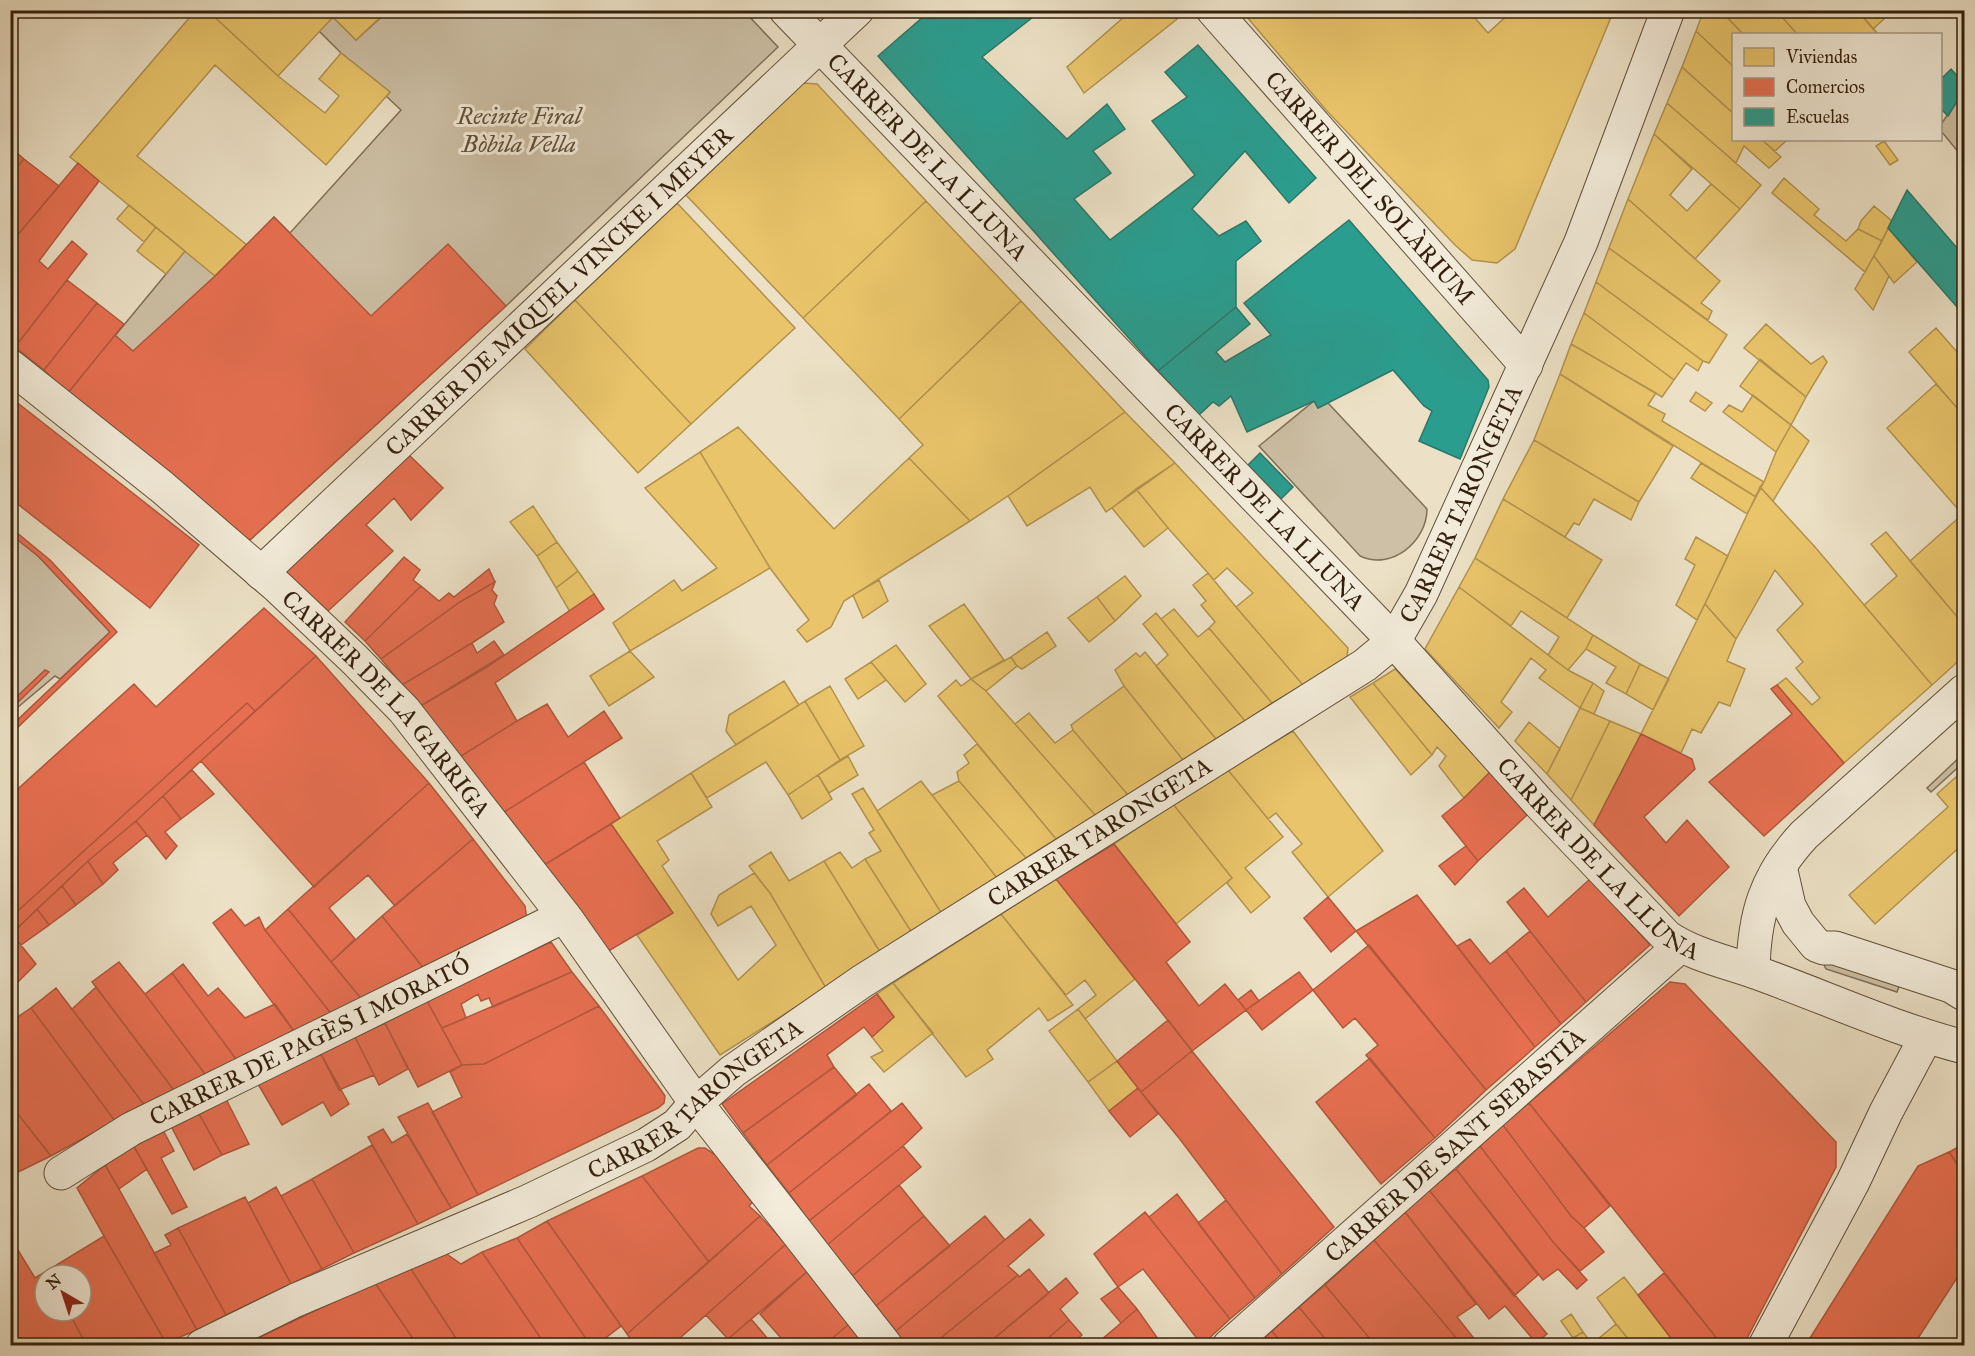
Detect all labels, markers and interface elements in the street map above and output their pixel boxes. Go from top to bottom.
legend [1732,33,1942,141]
text: Viviendas [1785,46,1857,68]
street label: CARRER DE LA LLUNA [821,47,1034,267]
street label: CARRER DEL SOLÀRIUM [1259,65,1481,311]
text: Comercios [1786,76,1865,98]
park label: Recinte Firal Bòbila Vella [456,101,584,159]
text: Escuelas [1786,106,1849,128]
street label: CARRER DE MIQUEL VINCKE I MEYER [379,119,740,463]
street label: CARRER TARONGETA [1392,380,1529,628]
street label: CARRER DE LA LLUNA [1158,397,1372,617]
street label: CARRER DE LA GARRIGA [276,584,497,824]
street label: CARRER TARONGETA [982,750,1217,914]
street label: CARRER DE LA LLUNA [1491,751,1704,967]
street label: CARRER DE PAGÈS I MORATÓ [144,949,475,1133]
street label: CARRER TARONGETA [583,1012,808,1186]
street label: CARRER DE SANT SEBASTIÀ [1318,1022,1591,1269]
north arrow [33,1263,93,1323]
text: N [43,1270,65,1293]

